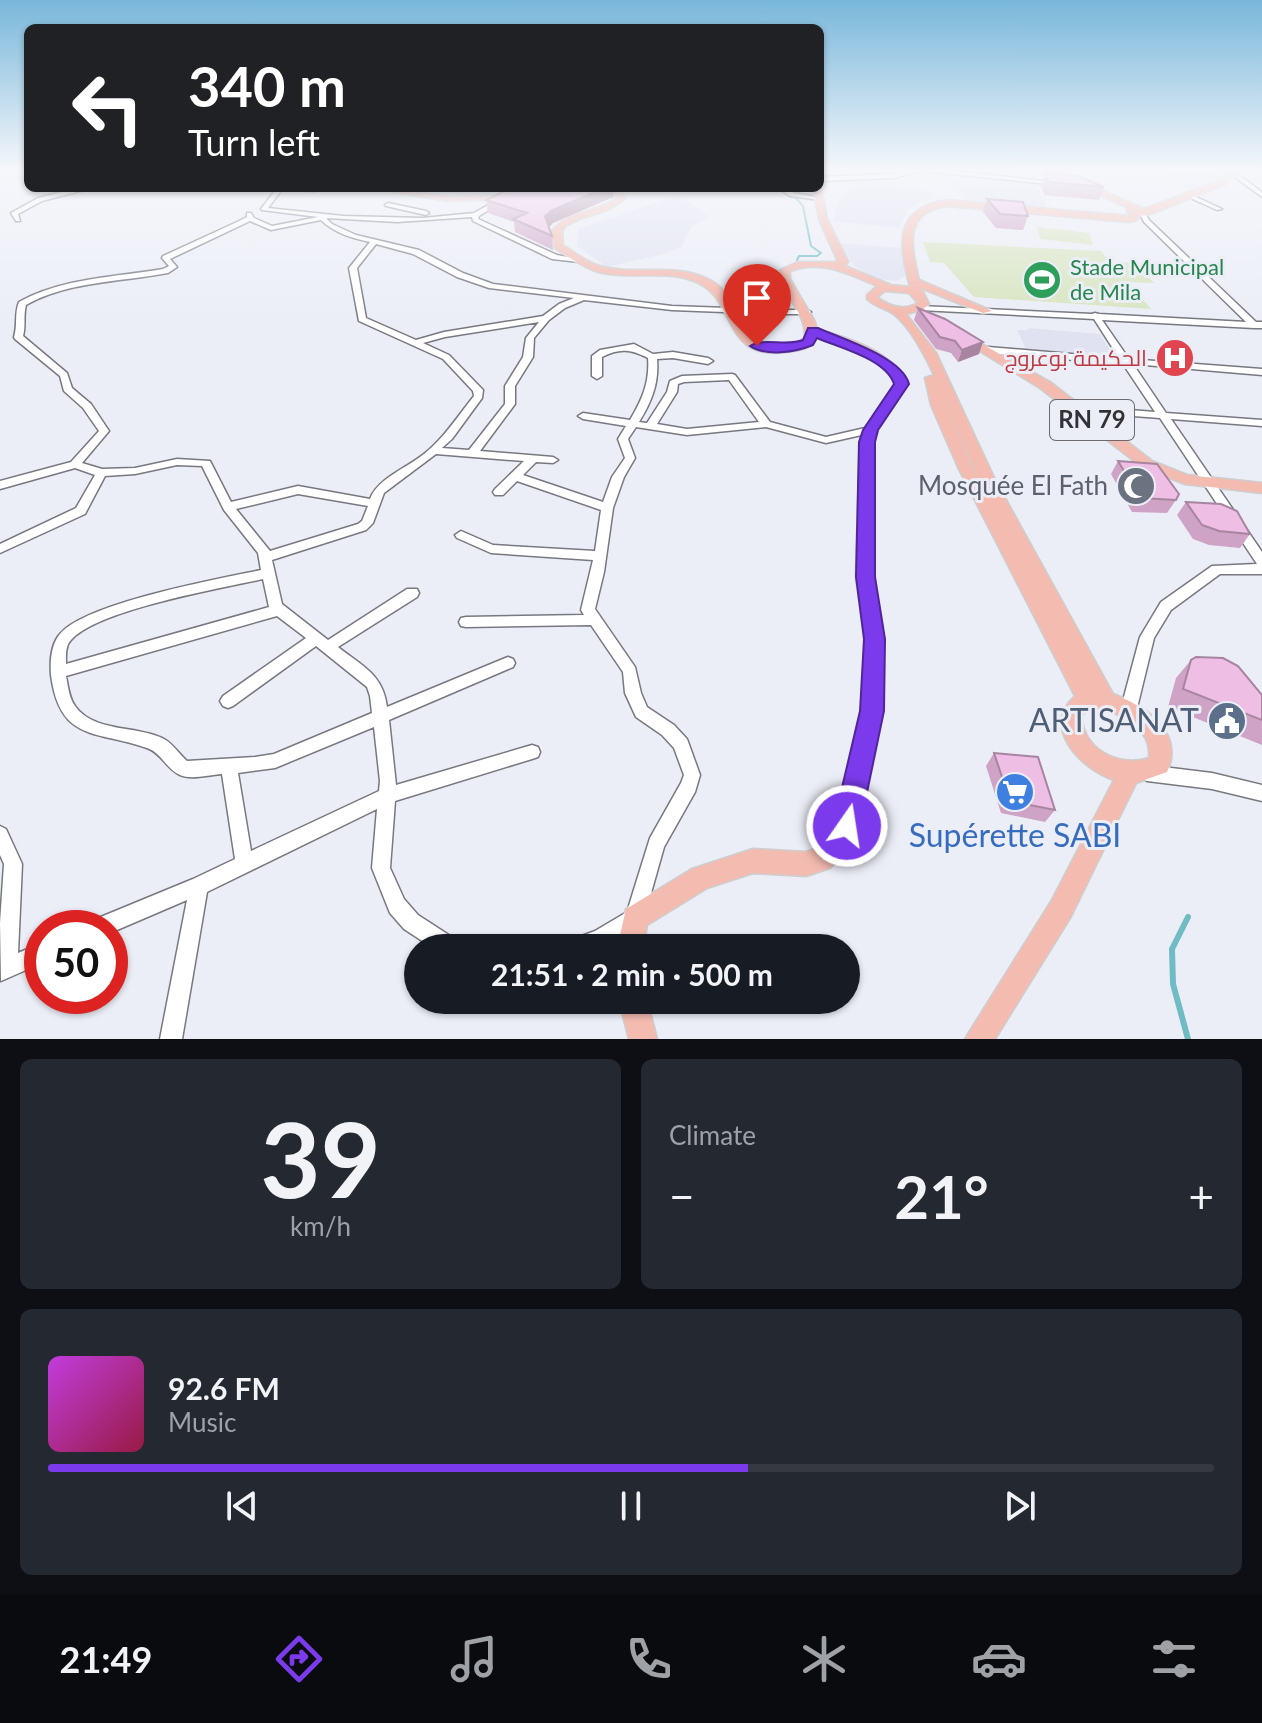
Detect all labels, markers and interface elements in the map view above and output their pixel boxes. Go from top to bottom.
text: 340 m [188,52,346,119]
icon: left [56,56,160,160]
text: Turn left [188,120,320,164]
place label: Stade Municipal de Mila [1070,253,1224,305]
sports icon: Stade Municipal de Mila [1021,259,1063,301]
pin [723,264,791,346]
icon: arrive [735,276,779,320]
hospital icon: الحكيمة بوعروج [1154,337,1196,379]
place label: الحكيمة بوعروج [1005,344,1147,373]
road number: RN 79 [1050,400,1134,440]
mosque icon: Mosquée El Fath [1115,465,1157,507]
place label: Mosquée El Fath [918,469,1108,501]
place label: ARTISANAT [1029,700,1199,739]
public building icon: ARTISANAT [1206,700,1248,742]
supermarket icon: Supérette SABI [994,771,1036,813]
position arrow [805,784,889,868]
place label: Supérette SABI [909,815,1121,854]
speed limit sign: 50 [24,910,128,1014]
text: 21:51 · 2 min · 500 m [491,956,773,992]
text: 39 [260,1095,381,1220]
text: Climate [669,1119,756,1151]
text: 21° [894,1160,989,1232]
text: − [669,1170,695,1222]
text: + [1188,1170,1214,1222]
text: km/h [290,1210,351,1242]
text: 92.6 FM [168,1370,280,1406]
text: Music [168,1406,236,1438]
icon: previous [220,1484,264,1528]
icon: pause [609,1484,653,1528]
icon: next [998,1484,1042,1528]
icon: directions [271,1631,327,1687]
icon: music [446,1631,502,1687]
icon: phone [621,1631,677,1687]
icon: climate [796,1631,852,1687]
icon: car [971,1631,1027,1687]
icon: filters [1146,1631,1202,1687]
text: 21:49 [60,1637,152,1681]

